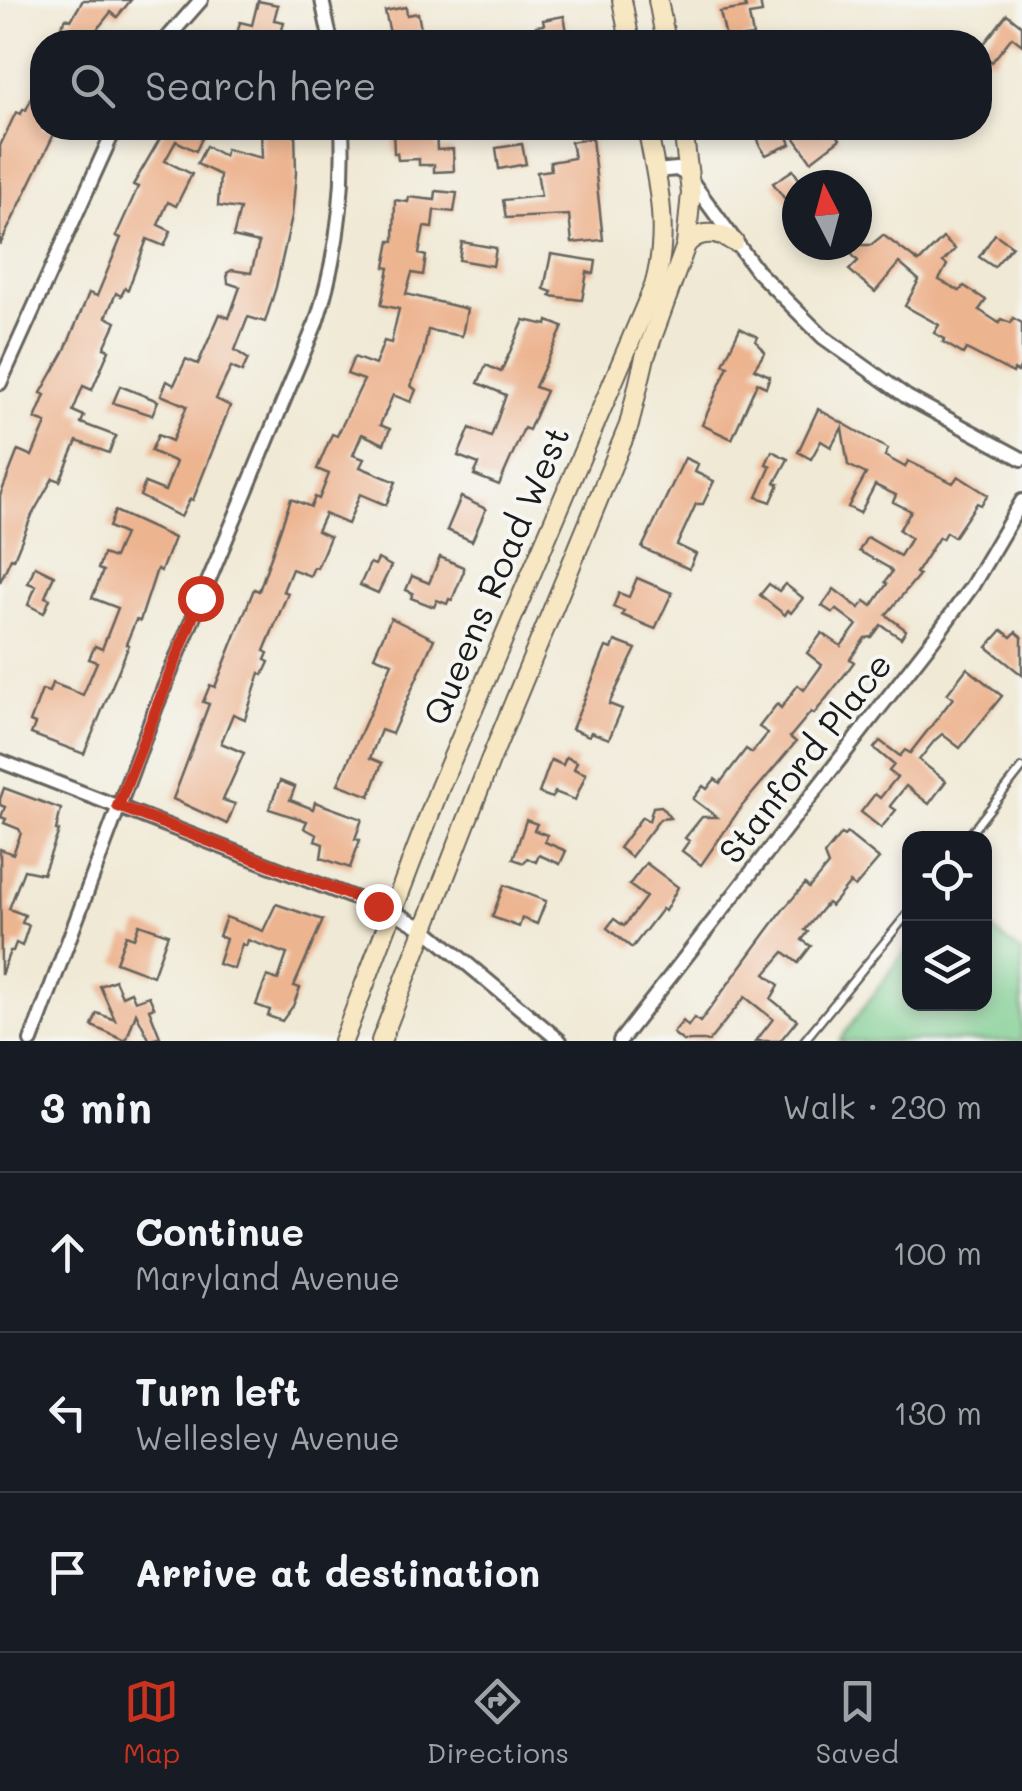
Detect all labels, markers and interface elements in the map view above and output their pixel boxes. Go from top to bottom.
search box [30,30,992,140]
icon: search [65,58,120,113]
text: Search here [145,60,376,110]
north arrow [782,170,872,260]
street label: Queens Road West [411,418,579,732]
route start [178,576,224,622]
street label: Stanford Place [707,642,901,872]
map controls [902,831,992,1011]
button: locate [902,831,992,921]
route end [356,884,402,930]
button: layers [902,921,992,1011]
text: 3 min [40,1079,152,1134]
text: Walk · 230 m [782,1085,982,1127]
text: Continue [135,1206,304,1256]
icon: ahead [40,1225,95,1280]
text: 100 m [892,1231,982,1273]
text: Maryland Avenue [135,1256,400,1298]
text: Turn left [135,1366,301,1416]
icon: left [40,1385,95,1440]
text: 130 m [893,1391,982,1433]
text: Wellesley Avenue [135,1416,400,1458]
icon: arrive [40,1545,95,1600]
text: Arrive at destination [135,1547,540,1597]
tab: Map [123,1674,180,1770]
tab: Directions [427,1674,569,1770]
tab: Saved [816,1674,899,1770]

